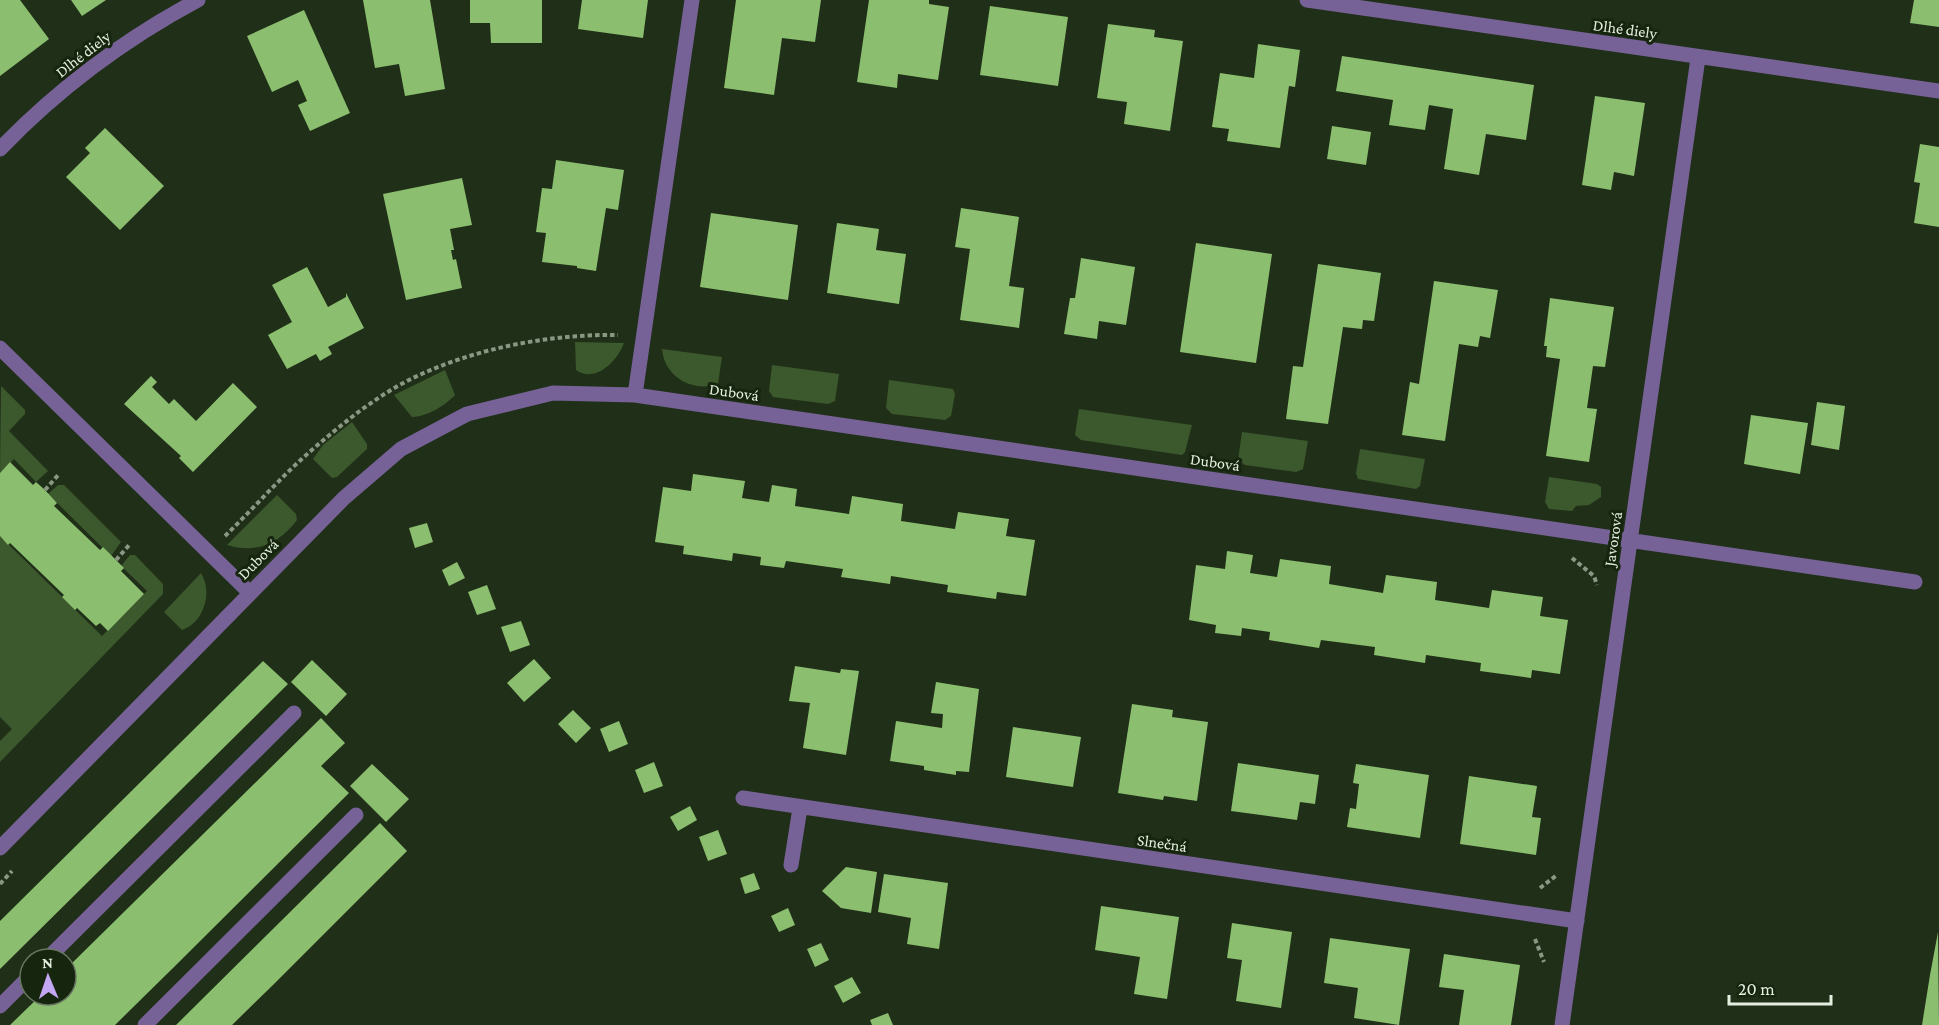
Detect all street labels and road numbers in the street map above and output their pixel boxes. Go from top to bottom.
street label: Dlhé diely [1592,16,1659,43]
street label: Dlhé diely [52,27,115,81]
street label: Dubová [708,380,760,404]
street label: Dubová [1189,450,1241,474]
street label: Javorová [1600,510,1626,570]
street label: Dubová [234,535,282,583]
street label: Slnečná [1136,831,1189,855]

